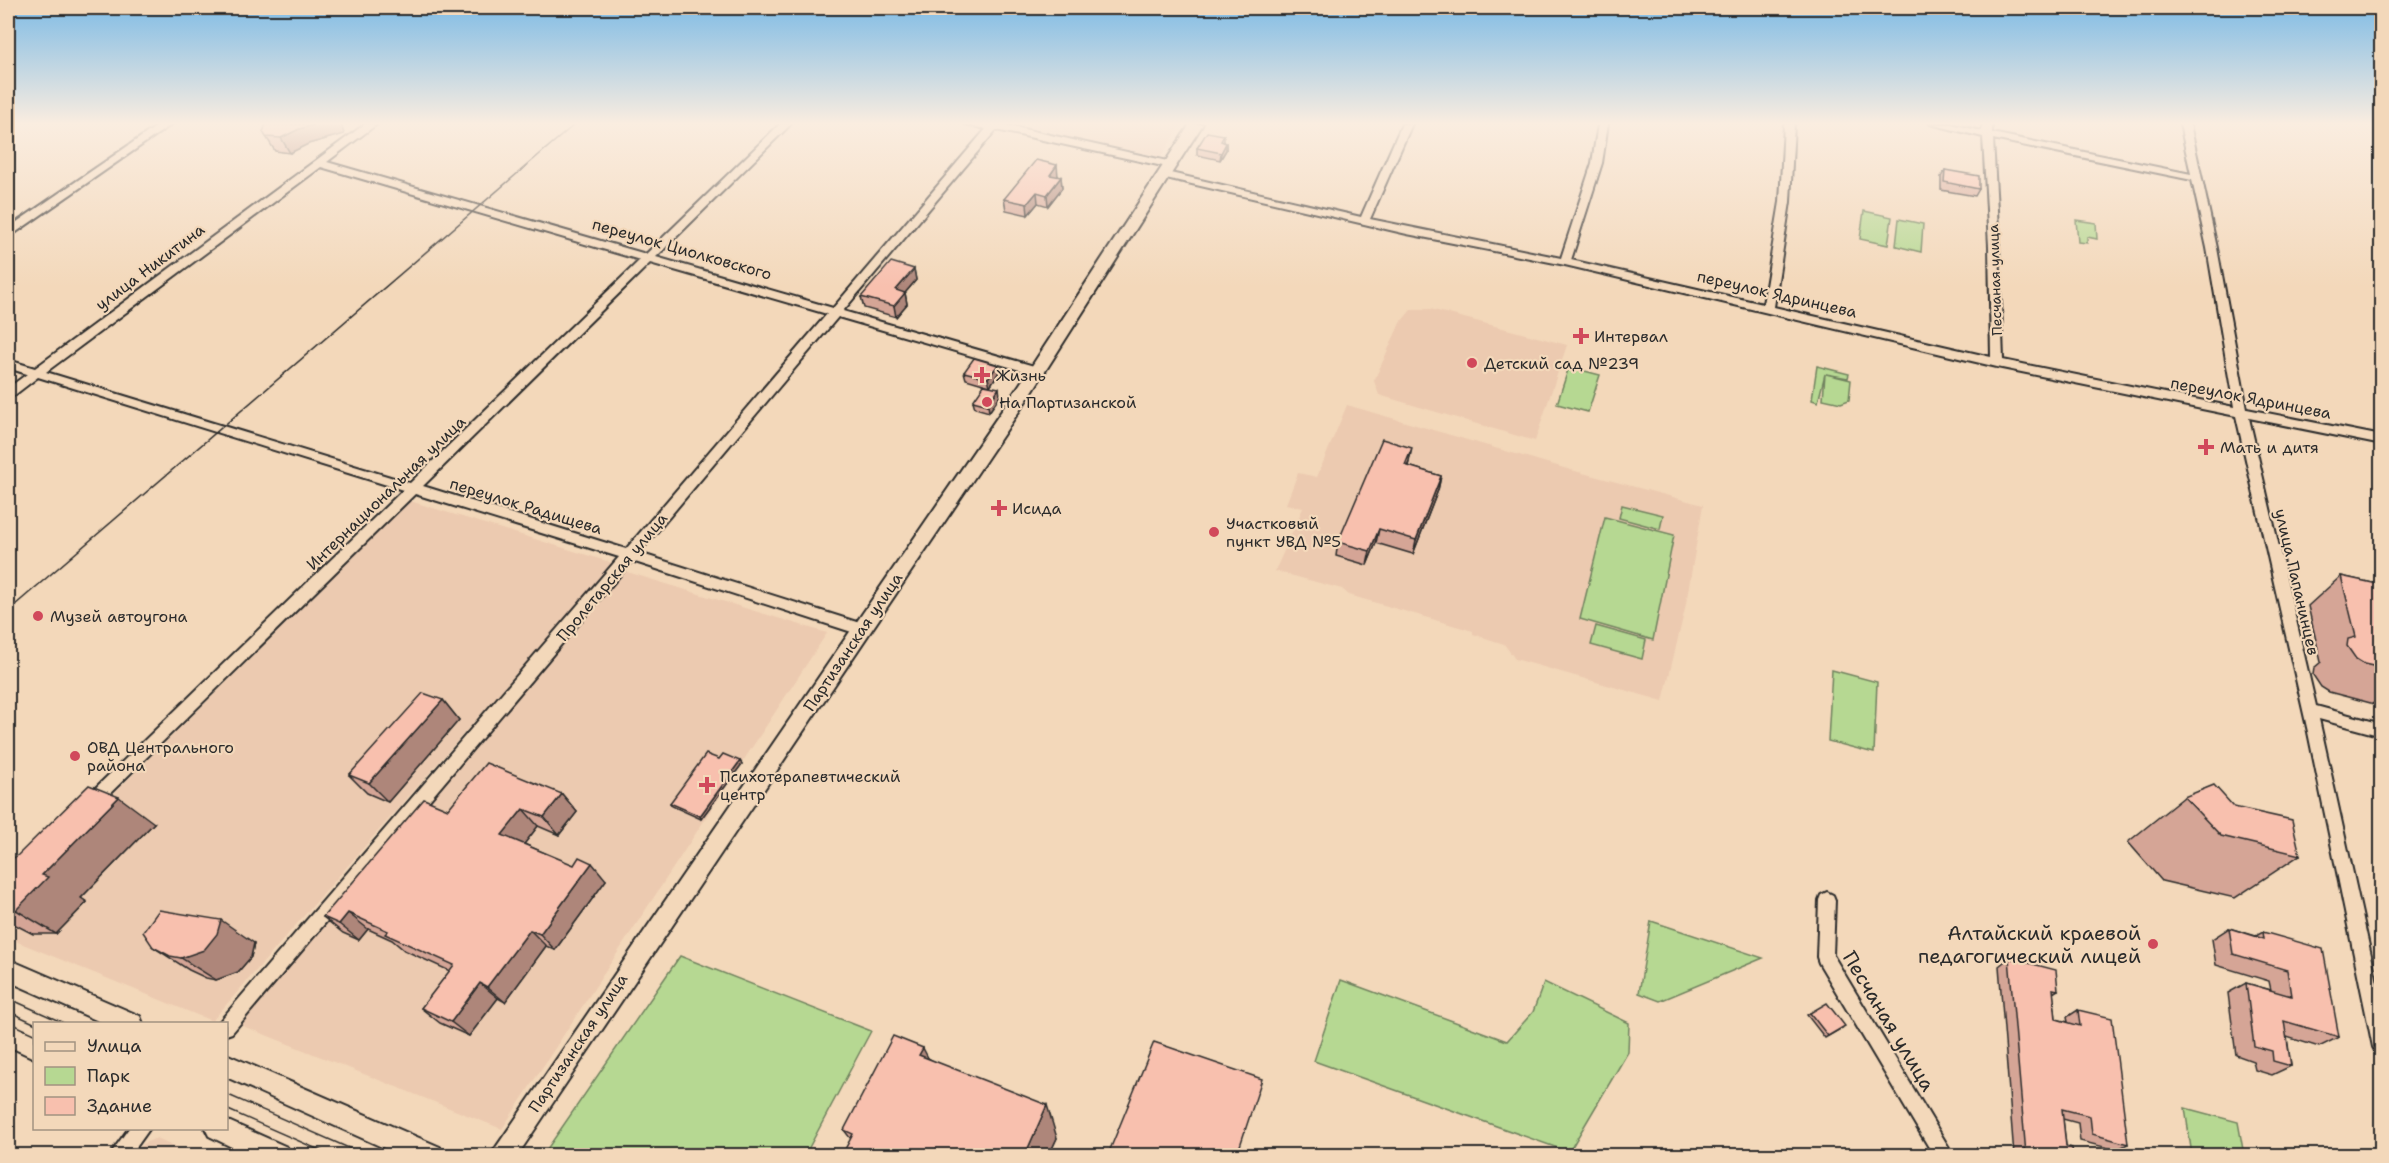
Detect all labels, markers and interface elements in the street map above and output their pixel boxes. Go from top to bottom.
street label: переулок Циолковского [590,213,774,285]
street label: улица Никитина [91,219,209,315]
street label: Песчаная улица [1984,224,2006,336]
street label: переулок Ядринцева [1695,265,1859,323]
place label: Интервал [1594,326,1668,347]
marker: Интервал [1572,327,1590,345]
place label: Детский сад №239 [1484,353,1639,374]
marker: Детский сад №239 [1465,356,1479,370]
place label: Жизнь [996,365,1046,386]
marker: Жизнь [973,366,991,384]
street label: переулок Ядринцева [2169,372,2333,424]
place label: На Партизанской [999,392,1136,413]
marker: На Партизанской [980,395,994,409]
street label: Интернациональная улица [302,411,470,575]
place label: Мать и дитя [2220,437,2319,458]
marker: Мать и дитя [2197,438,2215,456]
street label: переулок Радищева [447,473,605,539]
place label: Исида [1012,498,1062,519]
marker: Исида [990,499,1008,517]
street label: улица Папанинцев [2270,507,2324,657]
street label: Пролетарская улица [552,508,672,646]
place label: Участковый пункт УВД №5 [1226,513,1341,552]
marker: Участковый пункт УВД №5 [1207,525,1221,539]
street label: Партизанская улица [799,569,907,715]
place label: Музей автоугона [50,606,188,627]
marker: Музей автоугона [31,609,45,623]
place label: ОВД Центрального района [87,737,234,776]
marker: ОВД Центрального района [68,749,82,763]
place label: Психотерапевтический центр [720,766,900,805]
marker: Психотерапевтический центр [698,776,716,794]
place label: Алтайский краевой педагогический лицей [1918,920,2141,969]
marker: Алтайский краевой педагогический лицей [2146,937,2160,951]
street label: Песчаная улица [1837,946,1941,1096]
street label: Партизанская улица [524,970,632,1116]
legend [33,1022,228,1130]
text: Улица [87,1034,141,1058]
text: Парк [87,1064,130,1088]
text: Здание [87,1094,152,1118]

